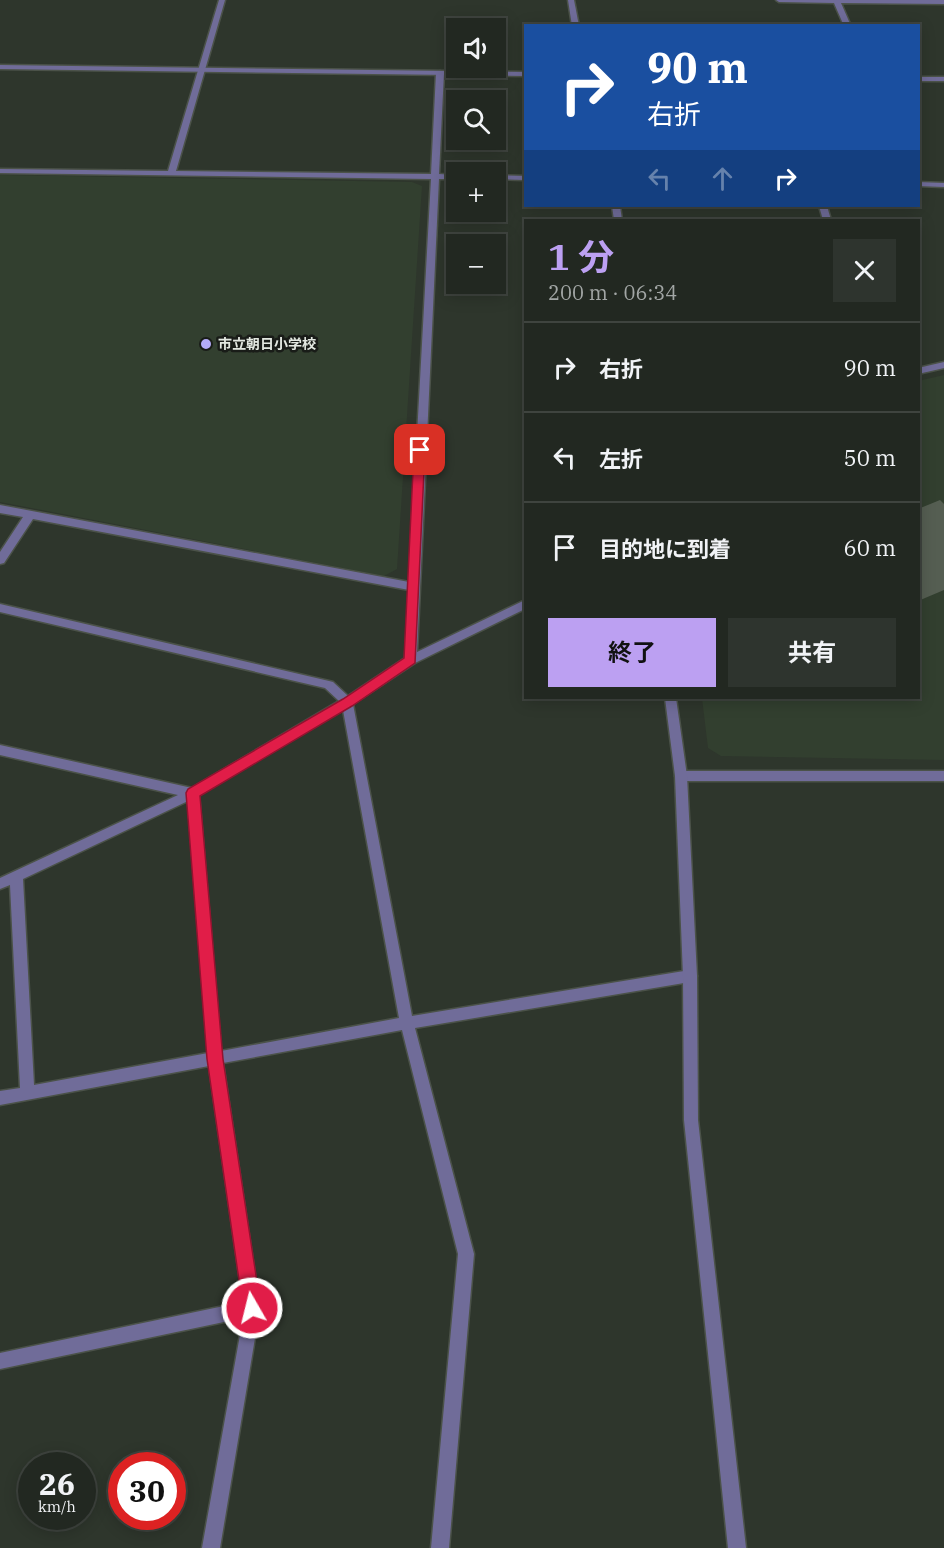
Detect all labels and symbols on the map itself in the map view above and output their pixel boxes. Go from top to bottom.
place label: 市立朝日小学校 [218,335,316,353]
marker: 市立朝日小学校 [199,337,213,351]
pin [394,424,445,475]
position arrow [220,1276,284,1340]
speed limit sign: 30 [108,1452,186,1530]

